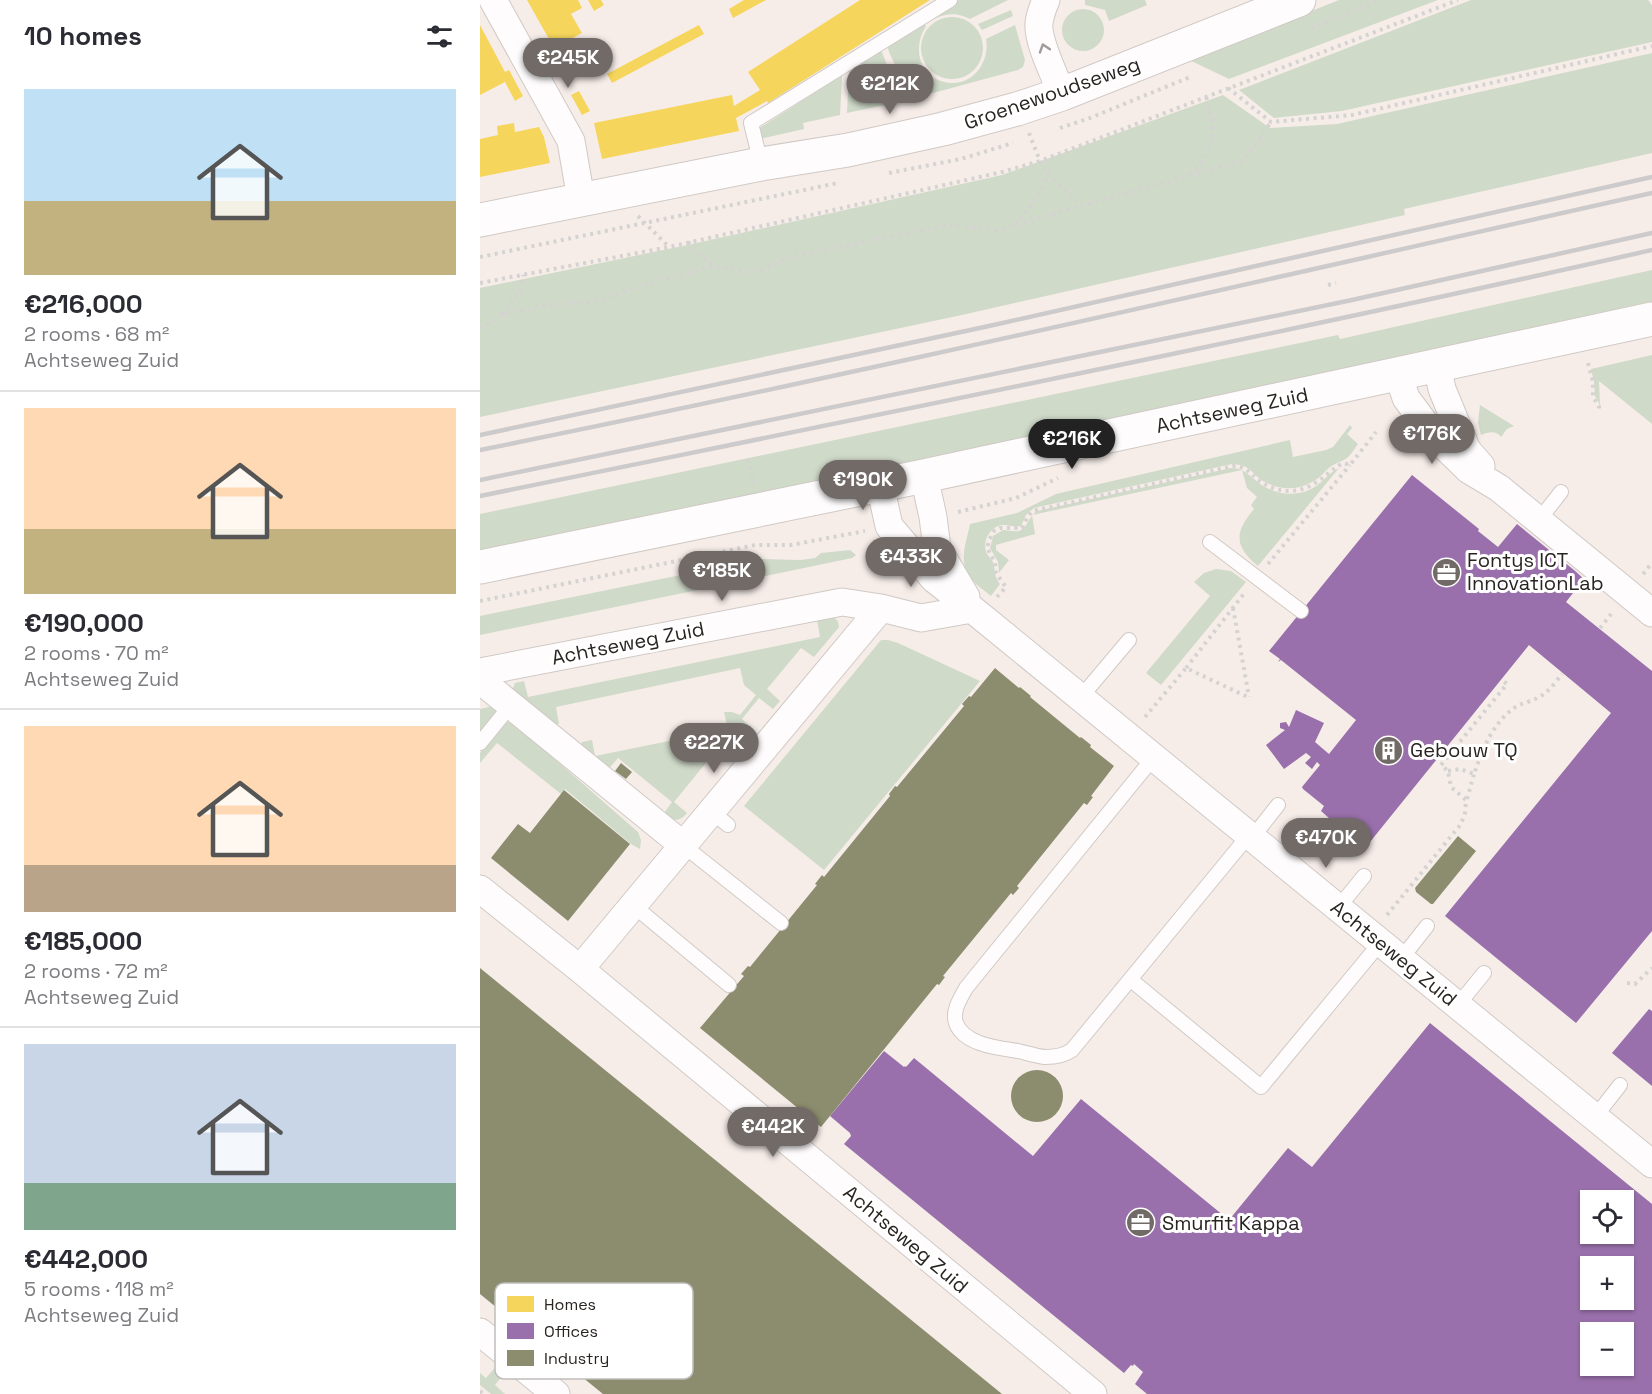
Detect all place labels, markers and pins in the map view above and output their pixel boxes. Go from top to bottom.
pin: €245K [526,38,610,89]
pin: €212K [848,64,932,115]
pin: €176K [1390,414,1474,465]
pin: €216K [1030,419,1114,470]
pin: €190K [821,460,905,511]
pin: €433K [869,537,953,588]
place label: Fontys ICT InnovationLab [1467,547,1604,596]
pin: €185K [680,551,764,602]
office icon: Fontys ICT InnovationLab [1430,556,1462,588]
pin: €227K [672,723,756,774]
building icon: Gebouw TQ [1373,734,1405,766]
place label: Gebouw TQ [1410,737,1518,763]
pin: €470K [1284,818,1368,869]
pin: €442K [731,1107,815,1158]
office icon: Smurfit Kappa [1125,1207,1157,1239]
place label: Smurfit Kappa [1162,1210,1300,1236]

